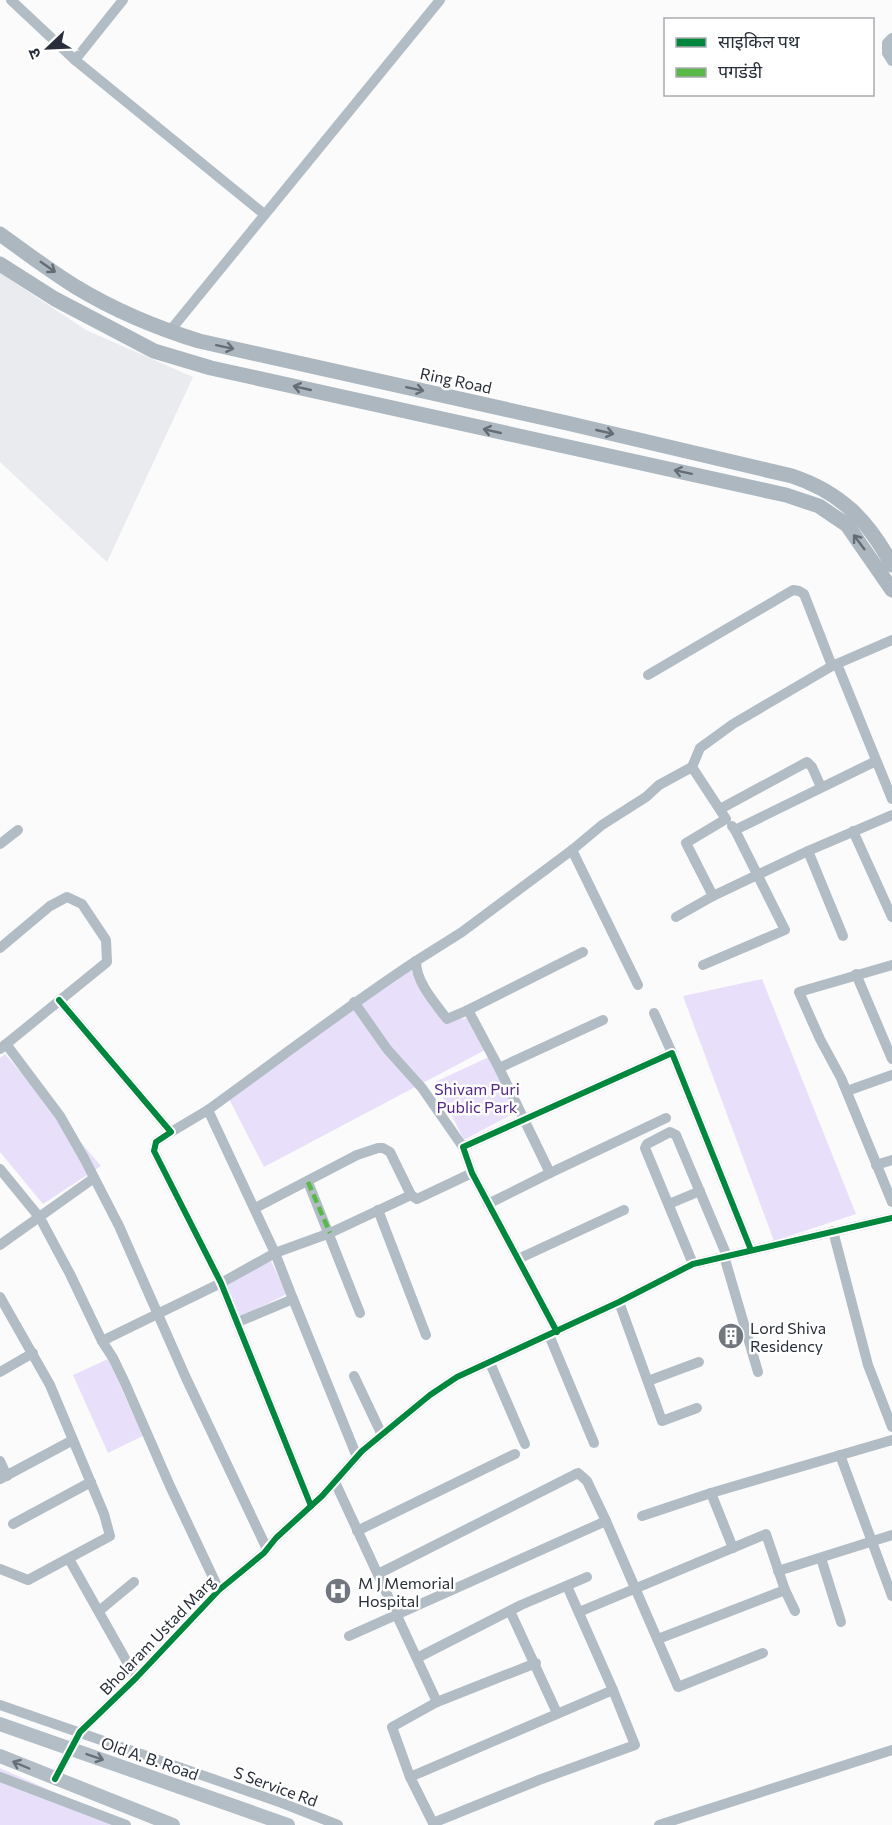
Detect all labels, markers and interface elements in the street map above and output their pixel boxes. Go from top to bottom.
north arrow [18,18,78,78]
legend [664,18,874,96]
text: साइकिल पथ [718,30,800,52]
text: उ [23,45,44,62]
text: पगडंडी [718,60,763,82]
one-way arrow [39,262,56,274]
one-way arrow [214,342,234,353]
street label: Ring Road [418,363,494,397]
one-way arrow [293,382,312,394]
one-way arrow [405,384,424,395]
one-way arrow [483,425,502,436]
one-way arrow [595,426,614,438]
one-way arrow [673,466,692,478]
one-way arrow [853,534,866,550]
park label: Shivam Puri Public Park [434,1079,520,1116]
place label: Lord Shiva Residency [750,1318,826,1355]
building icon: Lord Shiva Residency [716,1321,746,1351]
street label: Bholaram Ustad Marg [95,1571,219,1698]
place label: M J Memorial Hospital [358,1573,454,1610]
hospital icon: M J Memorial Hospital [323,1576,353,1606]
street label: Old A. B. Road [99,1732,201,1784]
one-way arrow [85,1752,104,1763]
one-way arrow [12,1759,30,1770]
street label: S Service Rd [231,1762,321,1810]

